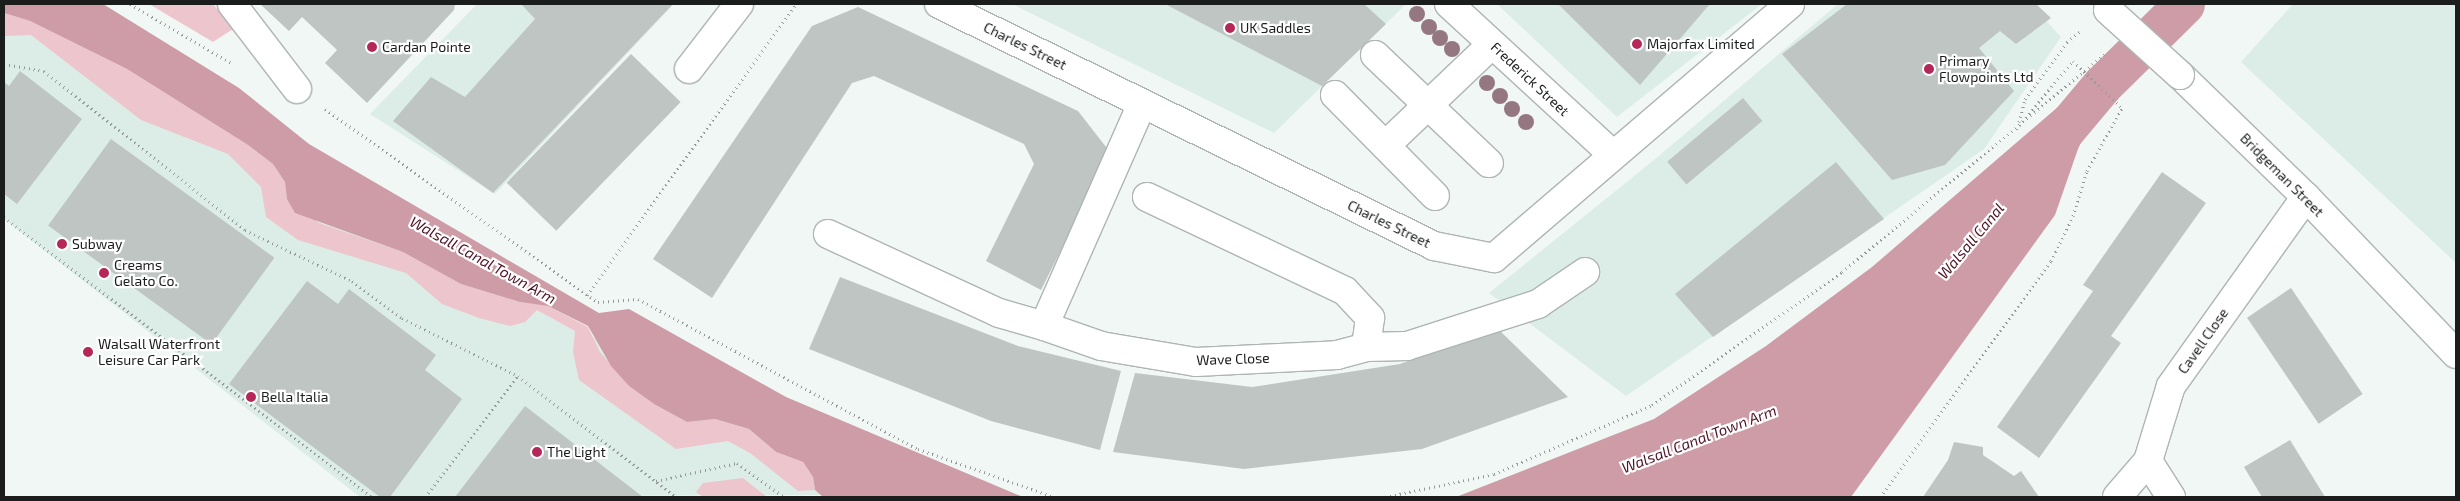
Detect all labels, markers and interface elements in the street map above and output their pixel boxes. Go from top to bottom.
street label: Charles Street [981,19,1069,73]
place label: UK Saddles [1240,20,1311,36]
marker: UK Saddles [1224,22,1236,34]
place label: Majorfax Limited [1647,36,1755,52]
street label: Frederick Street [1487,38,1573,120]
marker: Majorfax Limited [1631,38,1643,50]
place label: Cardan Pointe [382,39,471,55]
marker: Cardan Pointe [366,41,378,53]
place label: Primary Flowpoints Ltd [1939,53,2034,85]
marker: Primary Flowpoints Ltd [1923,63,1935,75]
street label: Bridgeman Street [2237,130,2327,220]
street label: Charles Street [1345,197,1433,251]
water label: Walsall Canal [1934,199,2008,283]
water label: Walsall Canal Town Arm [406,212,560,308]
place label: Subway [72,236,122,252]
marker: Subway [56,238,68,250]
place label: Creams Gelato Co. [114,257,178,290]
marker: Creams Gelato Co. [98,267,110,279]
street label: Cavell Close [2174,305,2232,377]
place label: Walsall Waterfront Leisure Car Park [98,336,221,368]
marker: Walsall Waterfront Leisure Car Park [82,346,94,358]
street label: Wave Close [1196,349,1270,369]
place label: Bella Italia [261,389,328,405]
marker: Bella Italia [245,391,257,403]
water label: Walsall Canal Town Arm [1618,401,1780,477]
place label: The Light [547,444,606,460]
marker: The Light [531,446,543,458]

